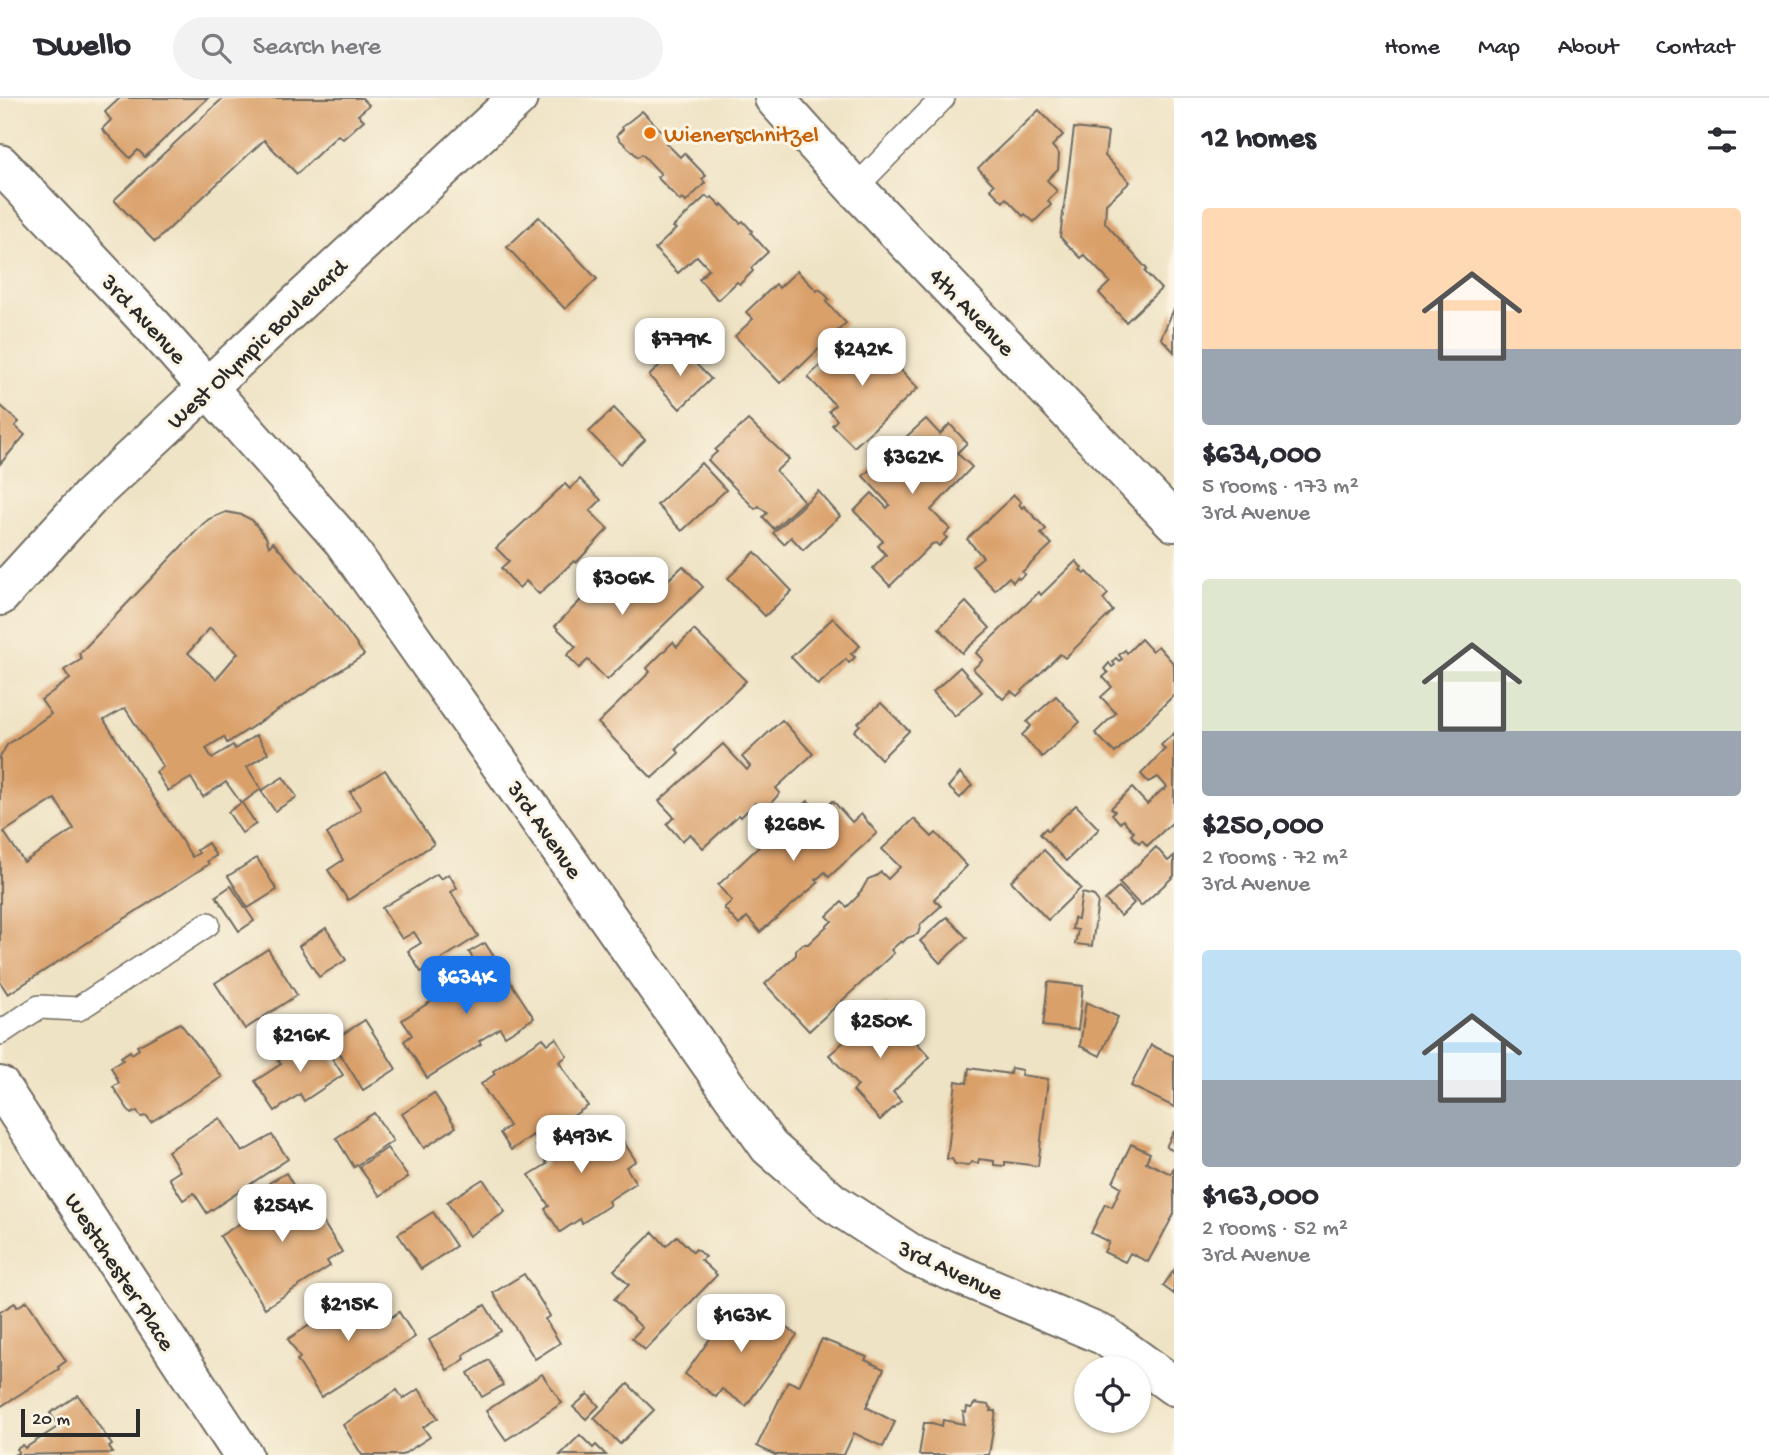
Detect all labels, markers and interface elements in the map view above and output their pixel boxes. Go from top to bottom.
search box [173,17,663,80]
text: Dwello [35,29,131,67]
icon: search [197,29,235,67]
text: Search here [253,33,381,64]
text: Home [1384,34,1440,63]
text: Map [1478,34,1520,63]
text: About [1558,34,1618,63]
text: Contact [1656,34,1734,63]
icon: filters [1703,121,1741,159]
place label: Wienerschnitzel [664,122,819,151]
text: 12 homes [1202,123,1315,158]
marker: Wienerschnitzel [642,125,658,141]
street label: West Olympic Boulevard [162,253,356,437]
icon: home [1409,253,1535,379]
street label: 4th Avenue [921,263,1020,364]
street label: 3rd Avenue [93,268,192,372]
pin: $779K [631,318,729,378]
text: $779K [651,327,709,354]
pin: $242K [813,328,911,388]
text: $242K [834,337,890,364]
pin: $362K [863,436,961,496]
text: $634,000 [1202,439,1321,474]
text: $362K [883,445,941,472]
text: 5 rooms · 173 m² [1202,474,1359,501]
text: 3rd Avenue [1202,501,1310,528]
pin: $306K [573,558,671,617]
text: $306K [592,566,652,593]
icon: home [1409,624,1535,750]
street label: 3rd Avenue [498,776,588,886]
pin: $268K [744,804,842,863]
text: $250,000 [1202,810,1324,845]
text: $268K [764,812,822,839]
text: 2 rooms · 72 m² [1202,845,1348,872]
text: 3rd Avenue [1202,872,1310,899]
pin: $634K [417,956,515,1016]
text: $634K [437,965,495,992]
icon: home [1409,995,1535,1121]
pin: $250K [831,1000,929,1060]
text: $250K [850,1009,910,1036]
pin: $216K [251,1014,349,1074]
text: $216K [272,1023,328,1050]
pin: $493K [532,1116,630,1175]
text: $493K [552,1124,610,1151]
text: $163,000 [1202,1181,1319,1216]
pin: $254K [233,1184,331,1244]
street label: Westchester Place [56,1188,180,1358]
text: $254K [253,1193,311,1220]
text: 2 rooms · 52 m² [1202,1216,1348,1243]
street label: 3rd Avenue [891,1235,1007,1309]
text: 3rd Avenue [1202,1243,1310,1270]
pin: $215K [299,1284,397,1343]
text: $215K [320,1292,376,1319]
pin: $163K [692,1294,790,1354]
text: $163K [713,1303,769,1330]
map controls [1074,1356,1151,1433]
button: locate [1074,1356,1151,1433]
scale bar [21,1406,140,1438]
text: 20 m [32,1409,70,1432]

